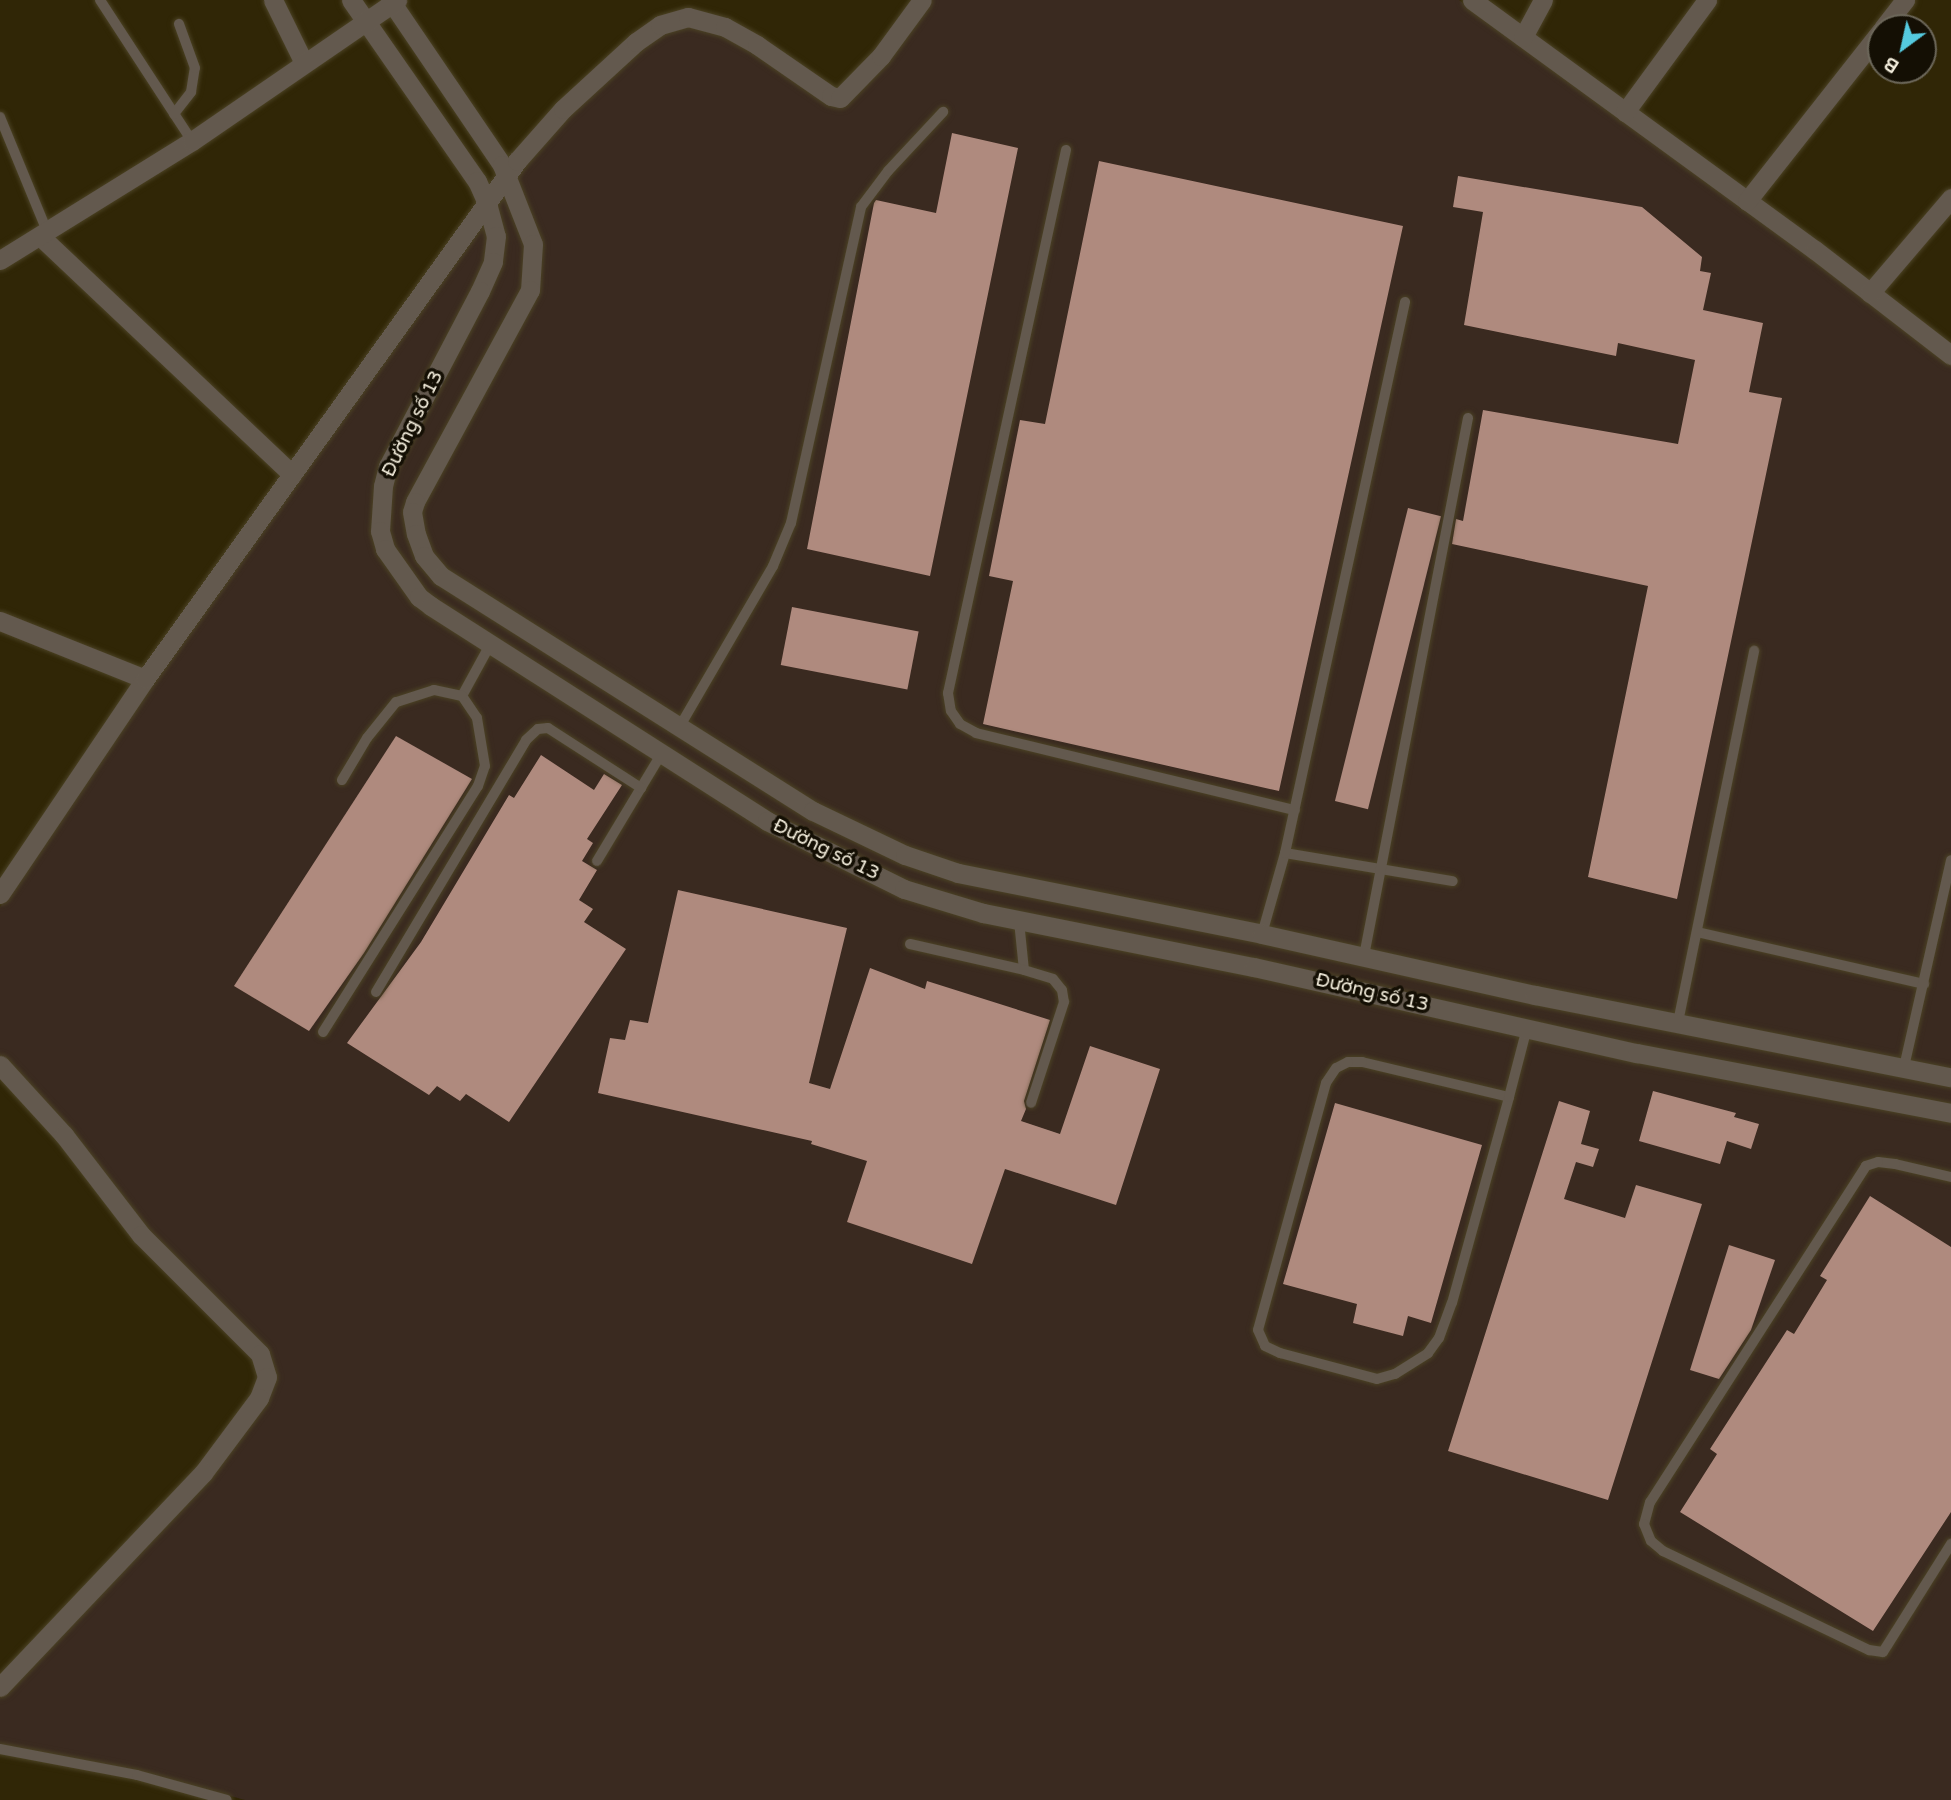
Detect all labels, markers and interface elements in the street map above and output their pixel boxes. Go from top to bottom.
north arrow [1867,14,1937,84]
text: B [1880,52,1903,78]
street label: Đường số 13 [377,367,449,481]
street label: Đường số 13 [769,814,883,886]
street label: Đường số 13 [1313,969,1431,1017]

